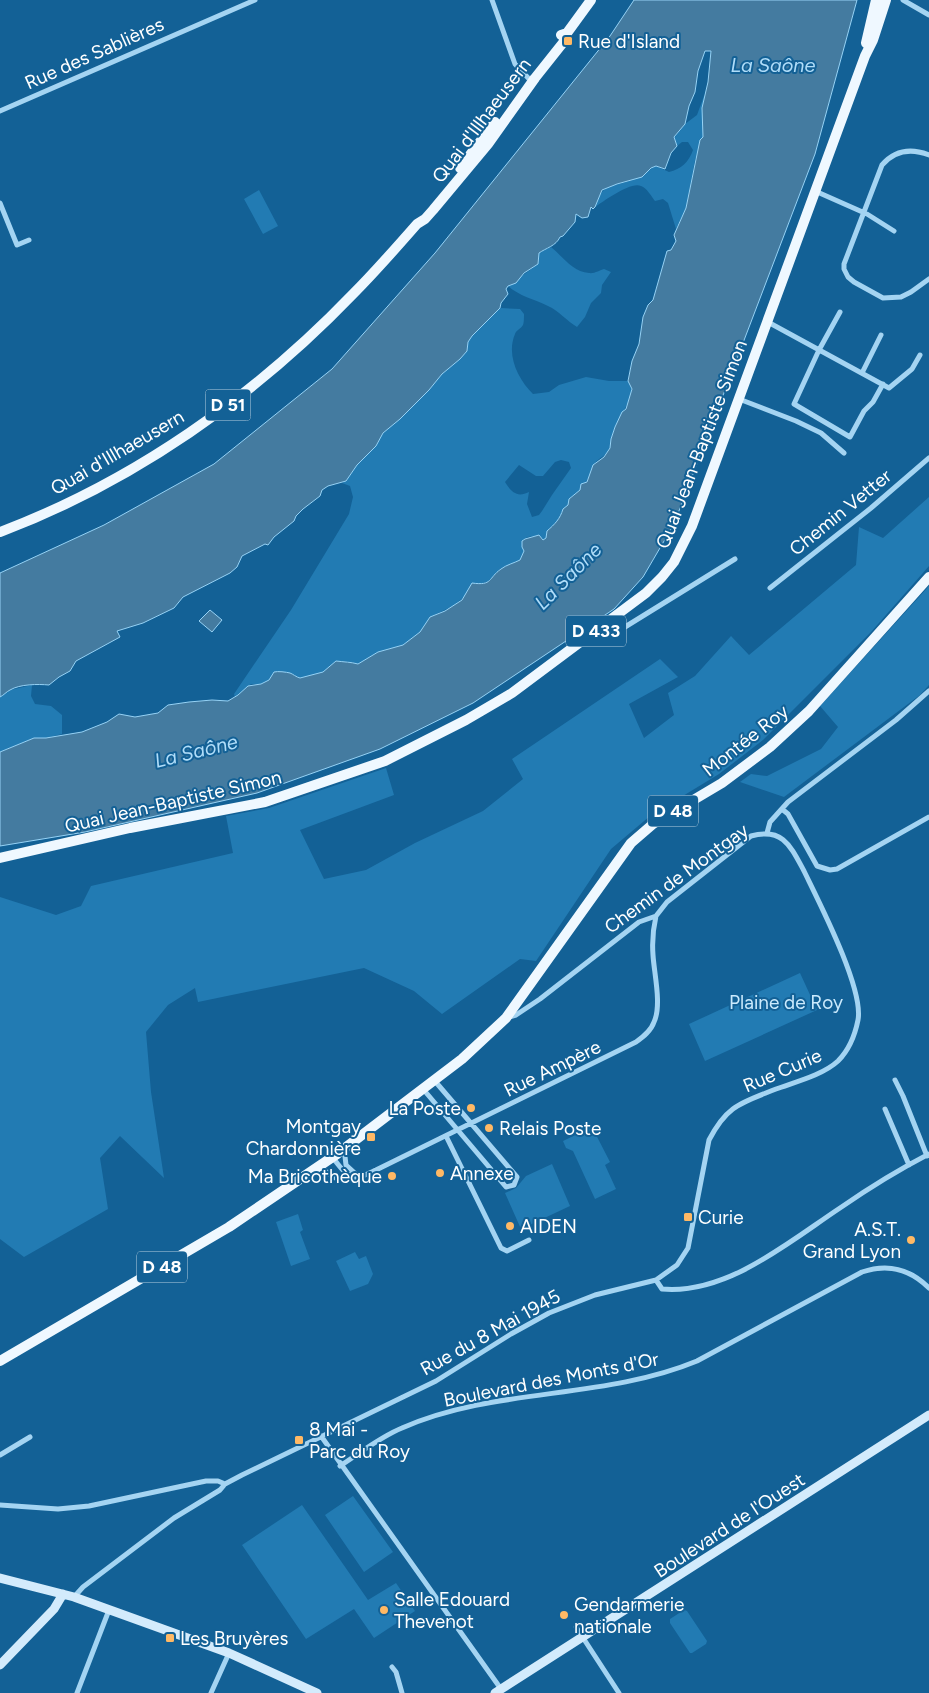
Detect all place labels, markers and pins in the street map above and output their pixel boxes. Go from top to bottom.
place label: Rue d'Island [578,30,680,53]
marker: Rue d'Island [562,35,574,47]
place label: La Poste [389,1097,461,1120]
marker: La Poste [465,1102,477,1114]
place label: Montgay Chardonnière [246,1115,361,1160]
place label: Relais Poste [499,1117,601,1140]
marker: Relais Poste [483,1122,495,1134]
marker: Montgay Chardonnière [365,1131,377,1143]
place label: Annexe [450,1162,514,1185]
place label: Ma Bricothèque [248,1165,382,1188]
marker: Annexe [434,1167,446,1179]
marker: Ma Bricothèque [386,1170,398,1182]
place label: Curie [698,1206,744,1229]
marker: Curie [682,1211,694,1223]
place label: AIDEN [520,1215,577,1238]
place label: A.S.T. Grand Lyon [803,1218,901,1263]
marker: AIDEN [504,1220,516,1232]
marker: A.S.T. Grand Lyon [905,1234,917,1246]
place label: 8 Mai - Parc du Roy [309,1418,410,1463]
marker: 8 Mai - Parc du Roy [293,1434,305,1446]
place label: Salle Edouard Thevenot [394,1588,510,1633]
place label: Gendarmerie nationale [574,1593,684,1638]
marker: Salle Edouard Thevenot [378,1604,390,1616]
marker: Gendarmerie nationale [558,1609,570,1621]
place label: Les Bruyères [180,1627,288,1650]
marker: Les Bruyères [164,1632,176,1644]

